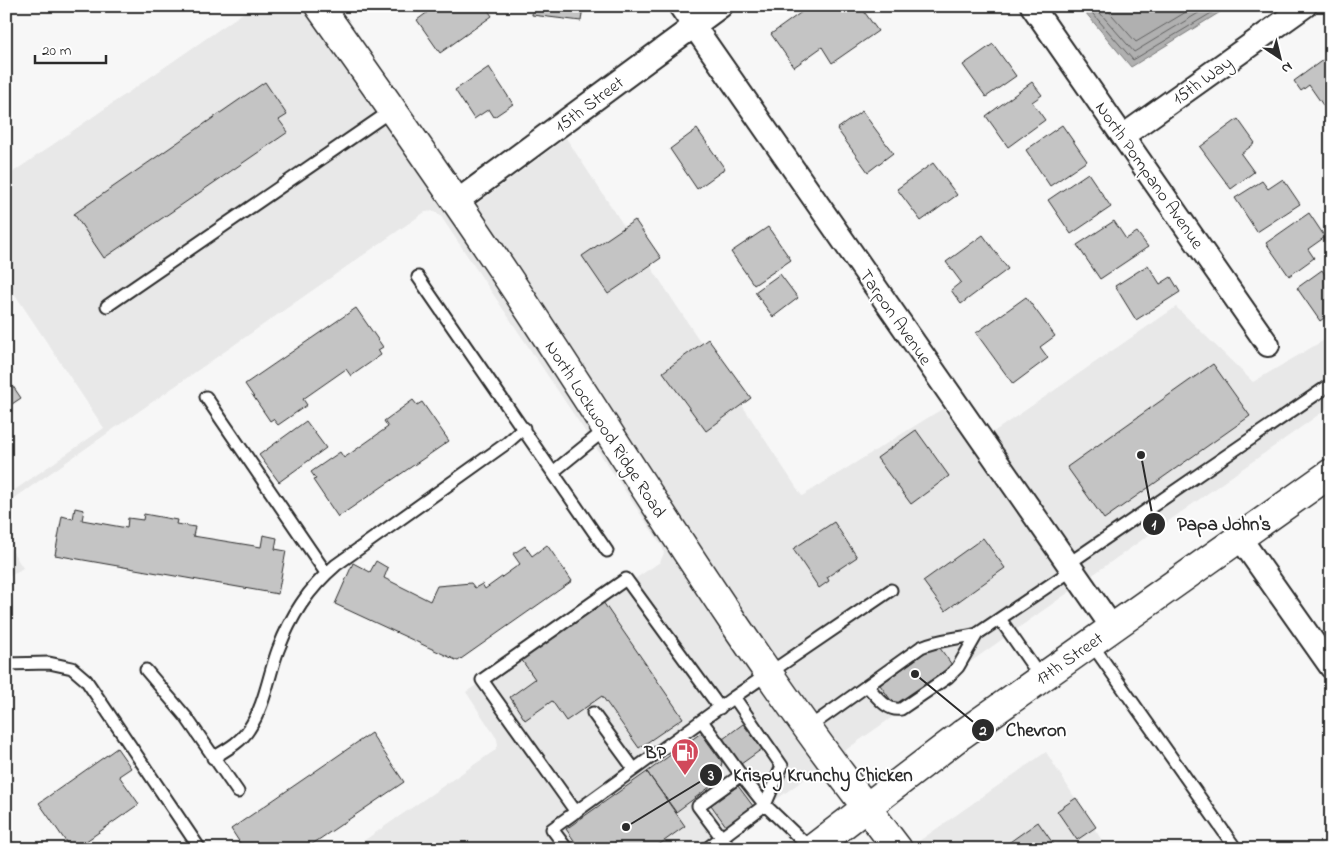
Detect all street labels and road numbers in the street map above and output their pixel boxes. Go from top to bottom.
street label: 15th Way [1168,51,1239,112]
street label: 15th Street [550,71,630,140]
street label: North Pompano Avenue [1088,97,1210,256]
street label: Tarpon Avenue [852,265,938,372]
street label: North Lockwood Ridge Road [536,337,671,524]
street label: 17th Street [1031,627,1109,693]

